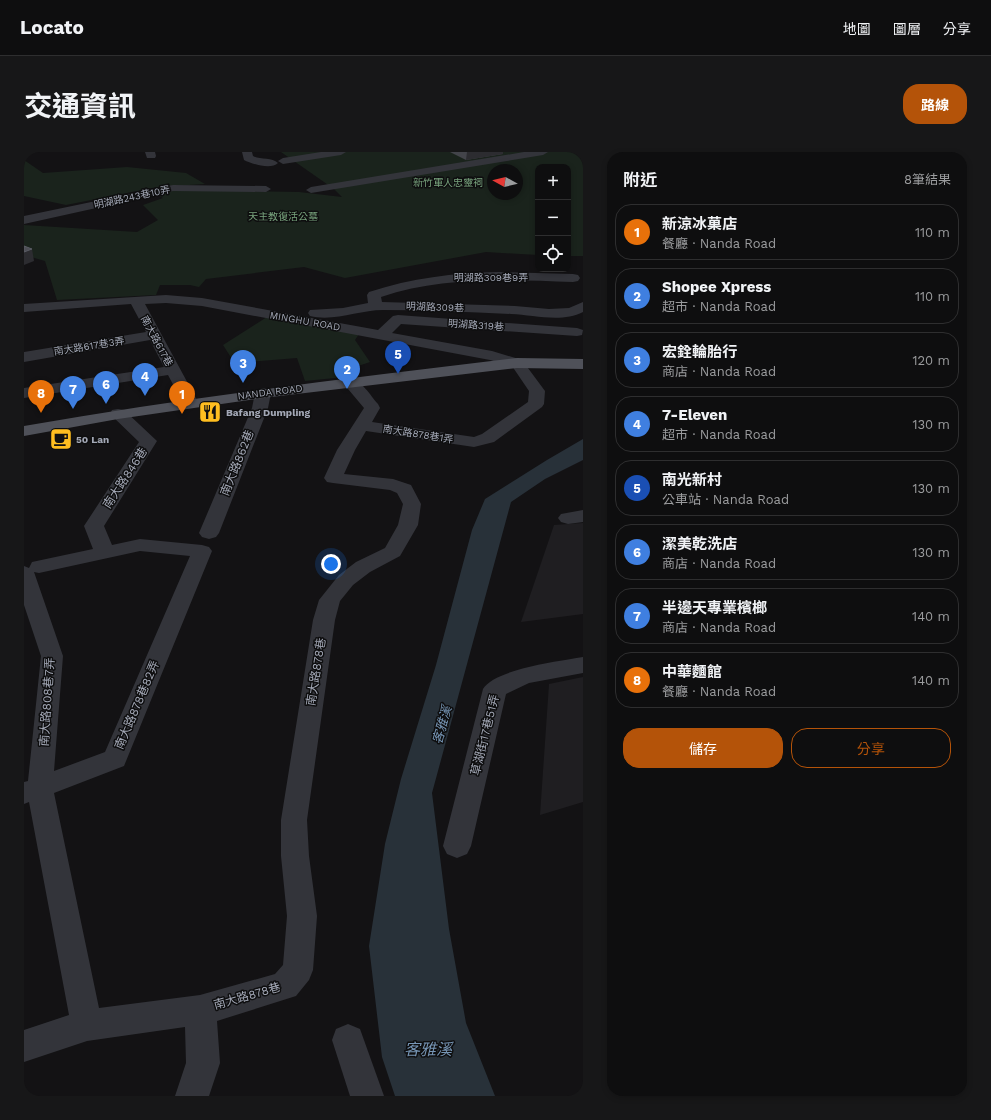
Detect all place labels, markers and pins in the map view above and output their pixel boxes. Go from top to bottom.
pin: 5 [385,341,411,374]
pin: 3 [230,350,256,383]
pin: 2 [334,356,360,389]
pin: 4 [132,363,158,396]
pin: 6 [93,371,119,404]
pin: 7 [60,376,86,409]
pin: 8 [28,380,54,413]
pin: 1 [169,381,195,414]
restaurant icon: Bafang Dumpling [197,399,223,425]
place label: Bafang Dumpling [226,407,311,418]
cafe icon: 50 Lan [48,426,74,452]
place label: 50 Lan [76,434,109,445]

